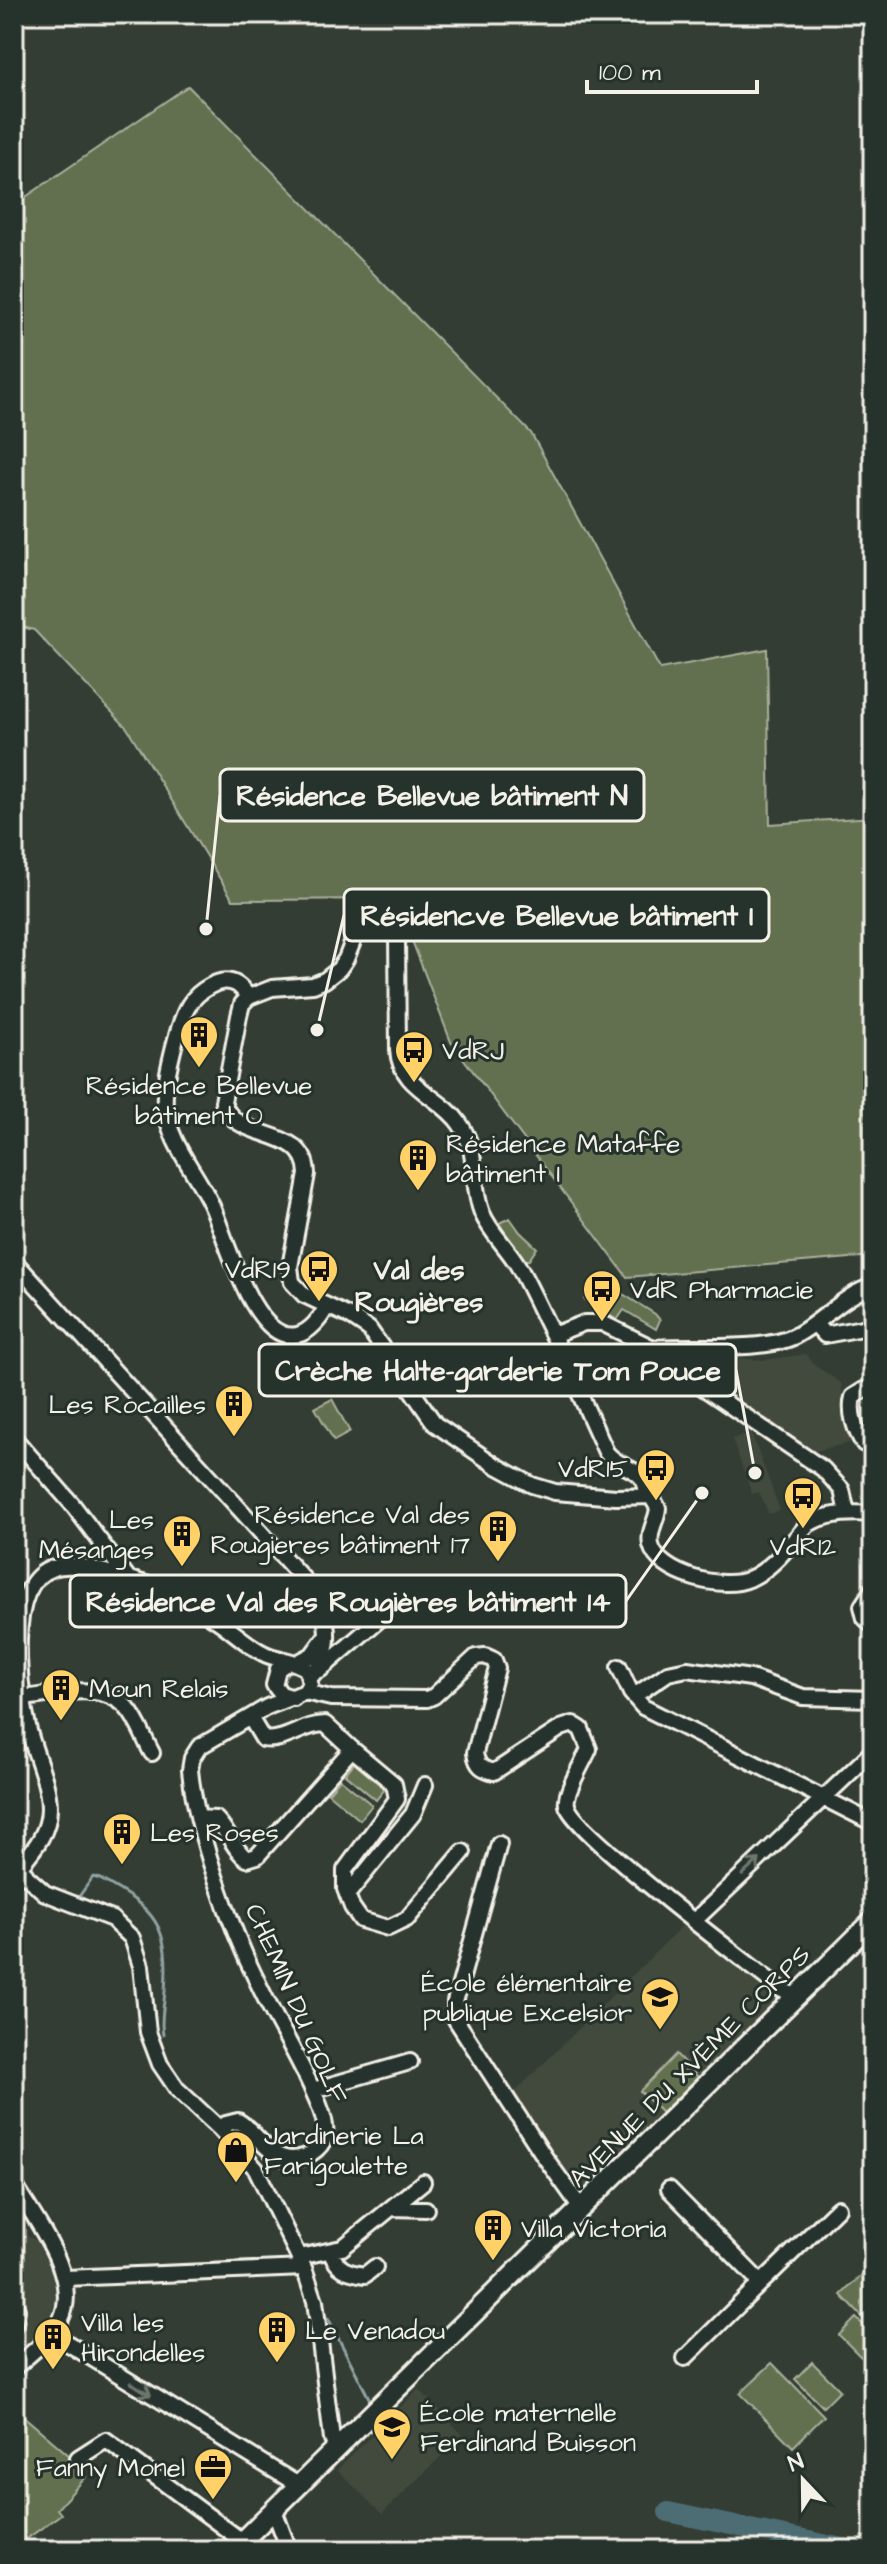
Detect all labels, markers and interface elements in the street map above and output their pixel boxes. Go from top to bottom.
scale bar [587,44,757,94]
text: 100 m [599,56,661,90]
callout: Résidence Bellevue bâtiment N [220,769,644,821]
text: Résidence Bellevue bâtiment N [236,777,628,816]
callout: Résidencve Bellevue bâtiment I [344,889,769,941]
text: Résidencve Bellevue bâtiment I [361,897,753,936]
building icon: Résidence Bellevue bâtiment O [178,1014,220,1069]
bus stop icon: VdRJ [393,1029,435,1084]
place label: VdRJ [442,1033,504,1069]
place label: Résidence Bellevue bâtiment O [86,1068,312,1134]
place label: Résidence Mataffe bâtiment I [446,1126,680,1192]
building icon: Résidence Mataffe bâtiment I [397,1137,439,1192]
bus stop icon: VdR19 [298,1248,340,1303]
district label: Val des Rougières [355,1251,483,1324]
place label: VdR19 [225,1252,291,1288]
bus stop icon: VdR Pharmacie [581,1268,623,1323]
place label: VdR Pharmacie [630,1272,814,1308]
callout: Crèche Halte-garderie Tom Pouce [259,1344,736,1396]
text: Crèche Halte-garderie Tom Pouce [275,1352,721,1393]
building icon: Les Rocailles [213,1383,255,1438]
place label: Les Rocailles [48,1387,206,1423]
bus stop icon: VdR15 [635,1447,677,1502]
place label: VdR15 [558,1451,628,1487]
bus stop icon: VdR12 [782,1475,824,1530]
place label: Résidence Val des Rougieres bâtiment 17 [211,1497,470,1565]
place label: Les Mésanges [39,1502,154,1570]
building icon: Résidence Val des Rougieres bâtiment 17 [477,1508,519,1563]
building icon: Les Mésanges [161,1513,203,1568]
place label: VdR12 [770,1529,836,1565]
callout: Résidence Val des Rougières bâtiment 14 [70,1575,626,1627]
text: Résidence Val des Rougières bâtiment 14 [86,1583,611,1624]
building icon: Moun Relais [40,1667,82,1722]
place label: Moun Relais [89,1671,229,1707]
building icon: Les Roses [101,1811,143,1866]
place label: Les Roses [150,1815,279,1851]
one-way arrow [741,1858,761,1877]
street label: CHEMIN DU GOLF [236,1898,356,2109]
street label: AVENUE DU XVÈME CORPS [561,1938,819,2196]
place label: École élémentaire publique Excelsior [421,1965,632,2031]
school or university icon: École élémentaire publique Excelsior [639,1976,681,2031]
place label: Jardinerie La Farigoulette [264,2118,424,2186]
shop icon: Jardinerie La Farigoulette [215,2129,257,2184]
building icon: Villa Victoria [472,2207,514,2262]
place label: Villa Victoria [521,2211,666,2247]
place label: Villa les Hirondelles [81,2305,205,2371]
building icon: Le Venadou [256,2309,298,2364]
place label: Le Venadou [305,2313,445,2349]
building icon: Villa les Hirondelles [32,2316,74,2371]
one-way arrow [129,2381,152,2397]
place label: École maternelle Ferdinand Buisson [420,2395,636,2461]
school or university icon: École maternelle Ferdinand Buisson [371,2406,413,2461]
north arrow [763,2440,843,2520]
office icon: Fanny Monel [192,2446,234,2501]
text: N [784,2446,808,2480]
place label: Fanny Monel [36,2450,185,2488]

